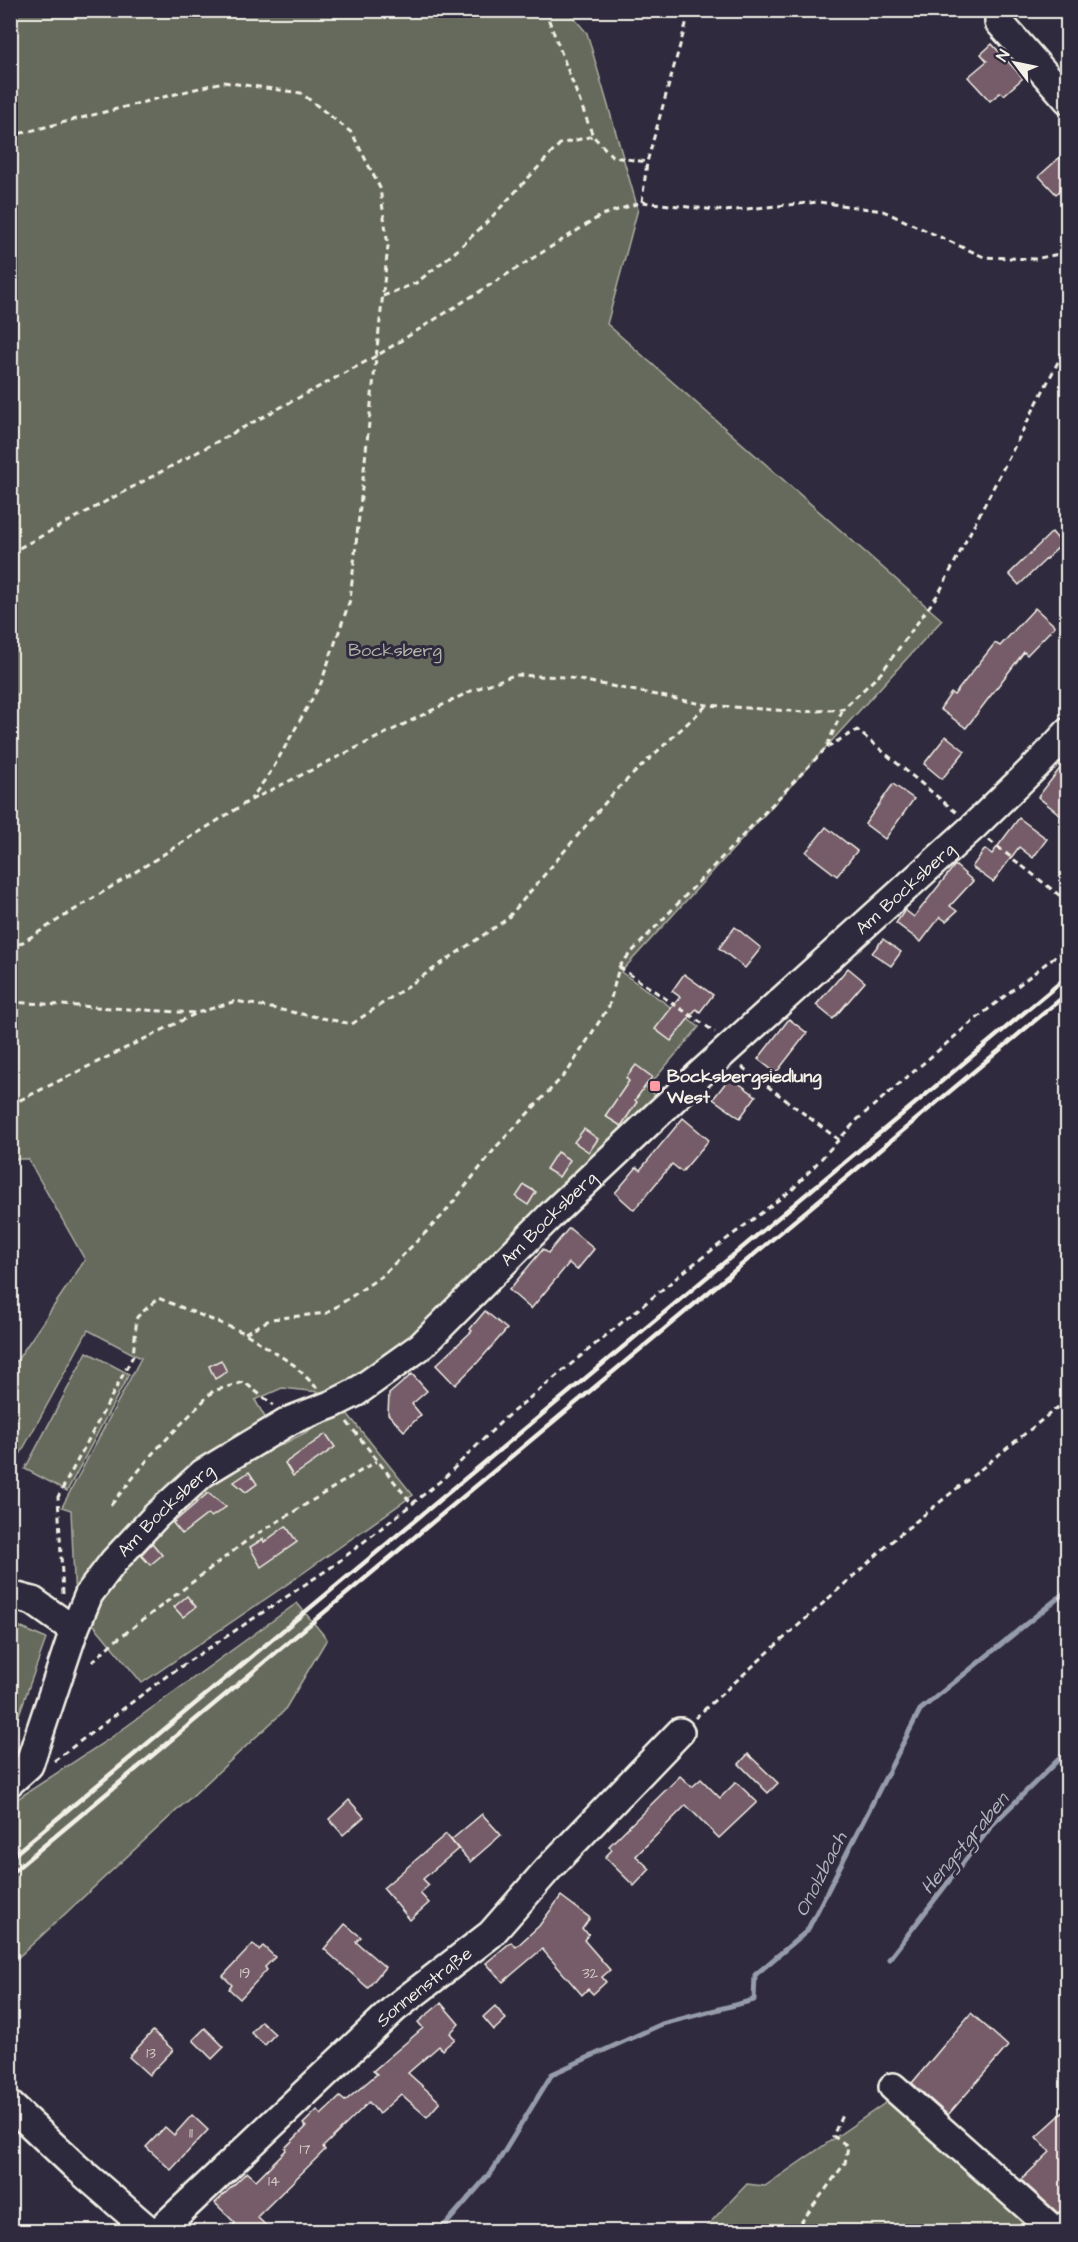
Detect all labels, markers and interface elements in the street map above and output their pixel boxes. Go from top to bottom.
north arrow [985,33,1045,93]
text: N [991,45,1015,66]
park label: Bocksberg [348,638,442,664]
street label: Am Bocksberg [850,837,961,940]
place label: Bocksbergsiedlung West [666,1064,822,1110]
marker: Bocksbergsiedlung West [648,1079,662,1093]
street label: Am Bocksberg [495,1166,603,1272]
street label: Am Bocksberg [112,1457,219,1563]
water label: Hengstgraben [914,1785,1018,1901]
water label: Onolzbach [788,1826,855,1922]
street label: Sonnenstraße [371,1941,478,2033]
house number: 19 [240,1963,250,1984]
house number: 32 [582,1963,599,1984]
house number: 13 [146,2043,156,2064]
house number: 11 [189,2123,193,2144]
house number: 17 [299,2139,311,2160]
house number: 14 [268,2171,280,2192]

